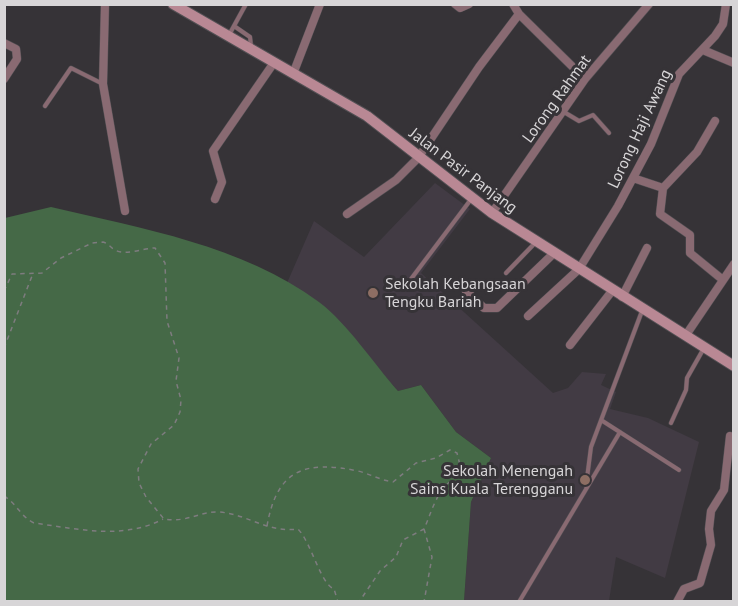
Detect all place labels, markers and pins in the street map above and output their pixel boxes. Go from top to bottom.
place label: Sekolah Kebangsaan Tengku Bariah [385,274,526,312]
marker: Sekolah Kebangsaan Tengku Bariah [366,286,380,300]
place label: Sekolah Menengah Sains Kuala Terengganu [410,461,573,499]
marker: Sekolah Menengah Sains Kuala Terengganu [578,473,592,487]

